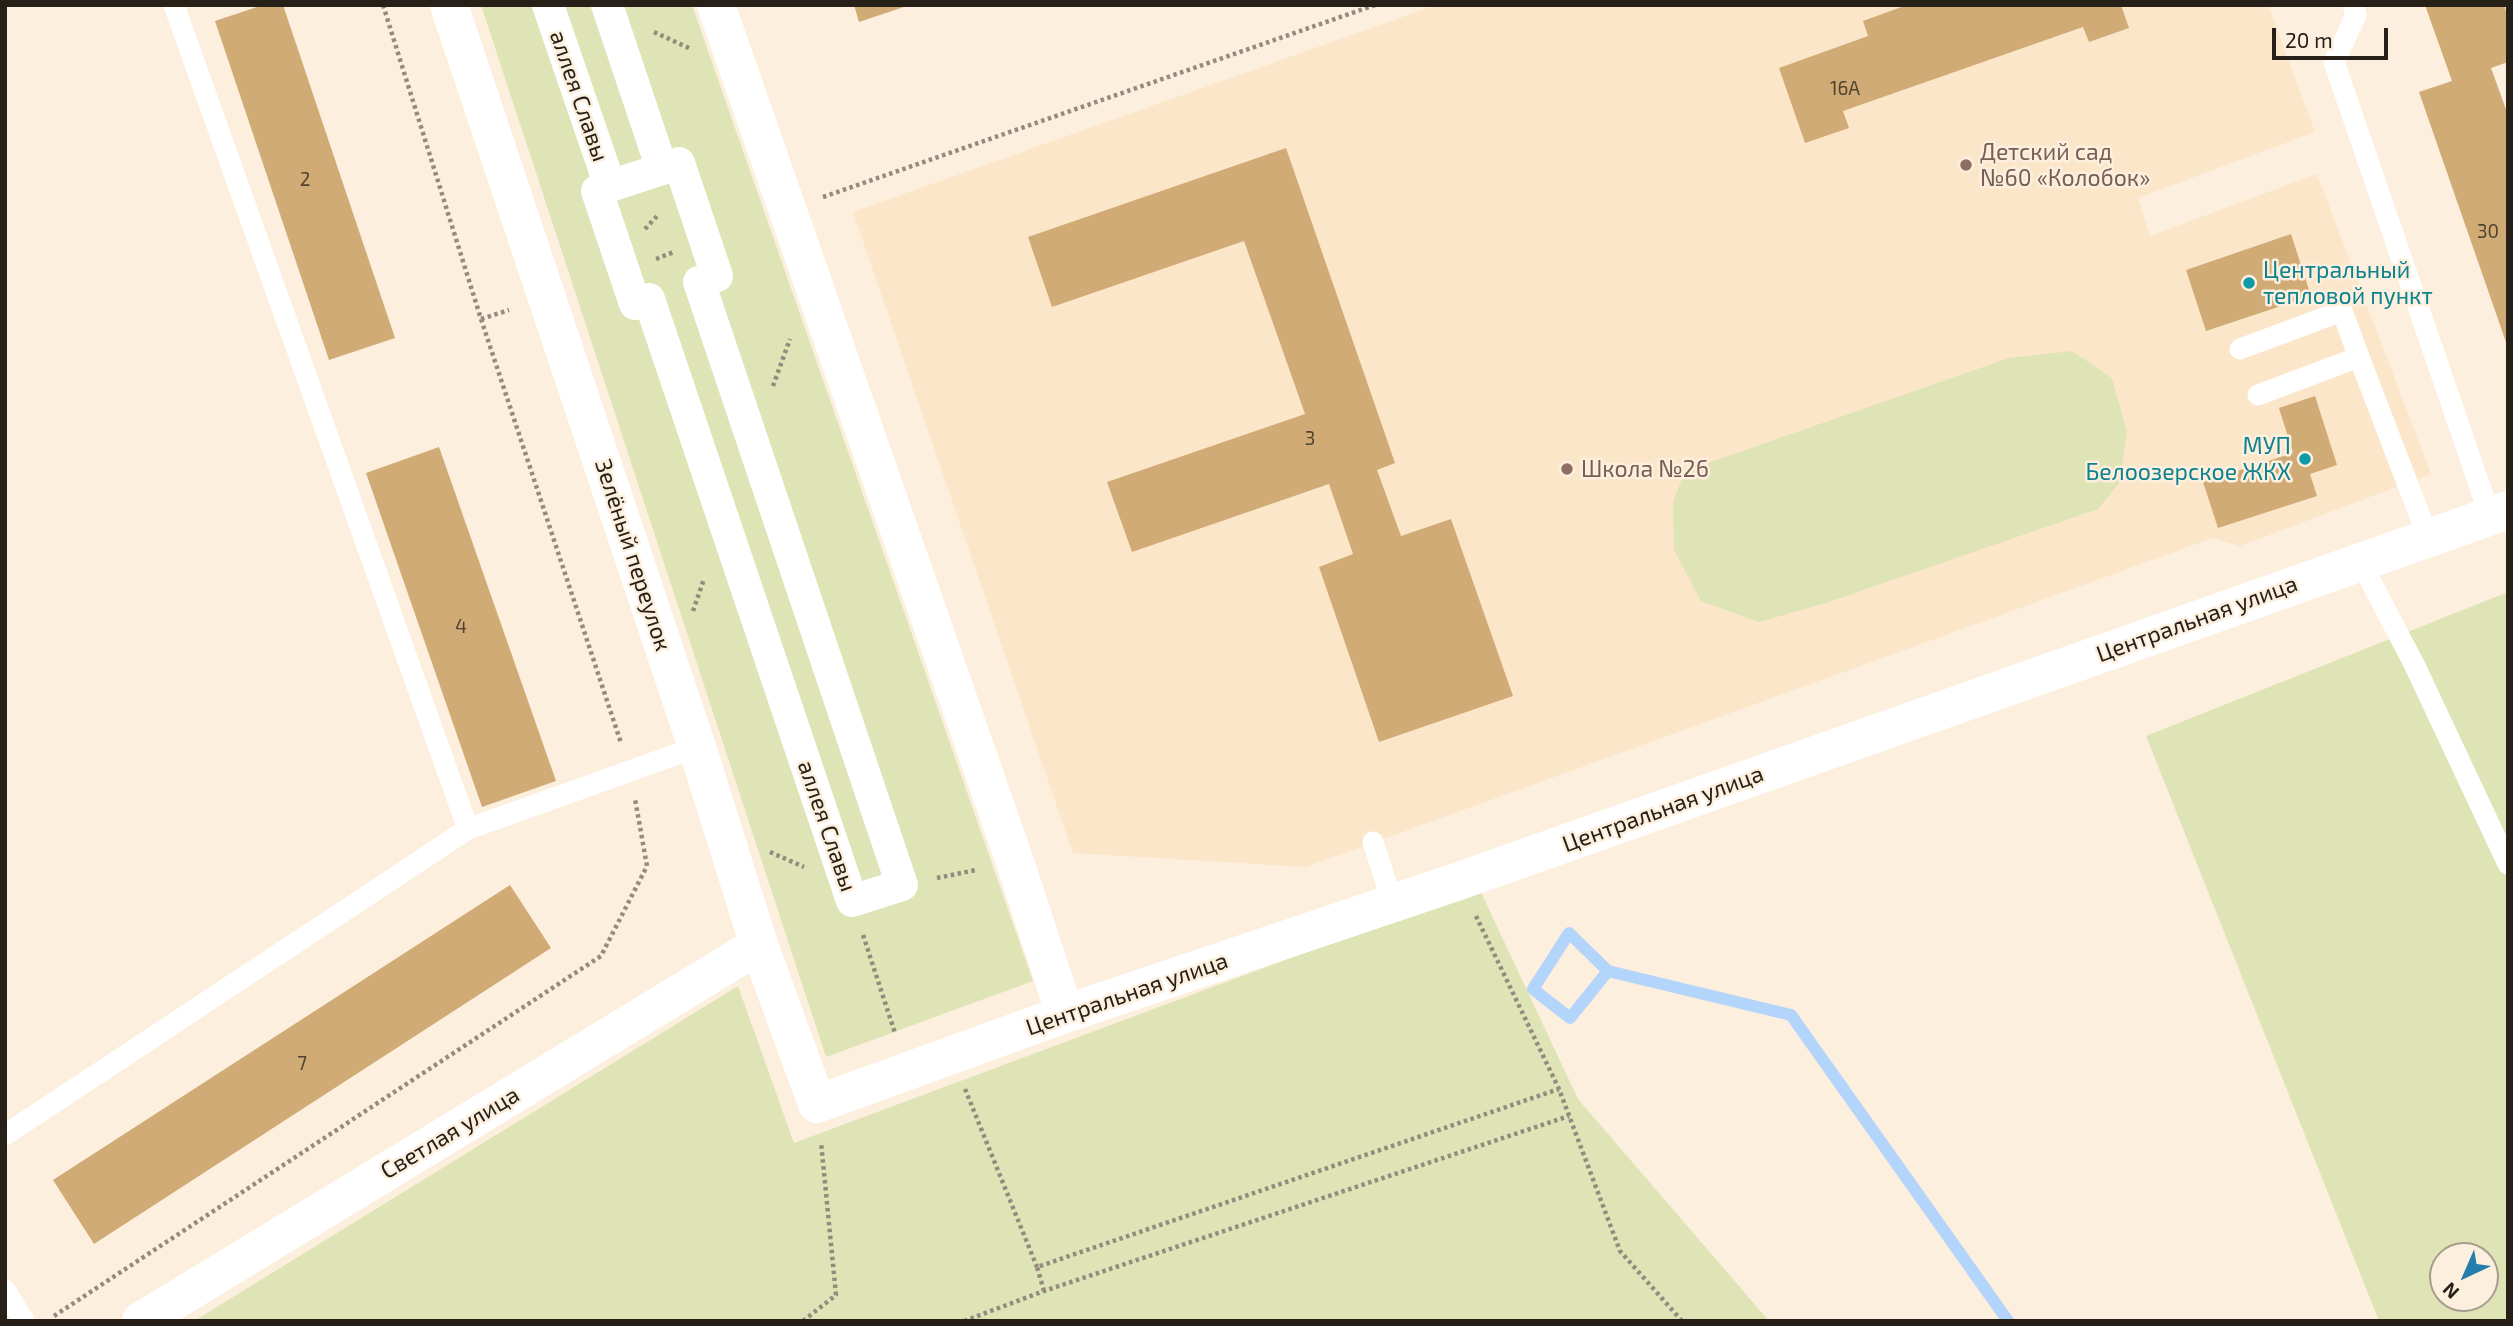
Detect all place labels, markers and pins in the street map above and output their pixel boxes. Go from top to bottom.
place label: Детский сад №60 «Колобок» [1980,138,2150,192]
marker: Детский сад №60 «Колобок» [1958,157,1974,173]
place label: Центральный тепловой пункт [2263,256,2433,310]
marker: Центральный тепловой пункт [2241,275,2257,291]
place label: МУП Белоозерское ЖКХ [2086,432,2291,486]
marker: МУП Белоозерское ЖКХ [2297,451,2313,467]
place label: Школа №26 [1581,455,1709,483]
marker: Школа №26 [1559,461,1575,477]

